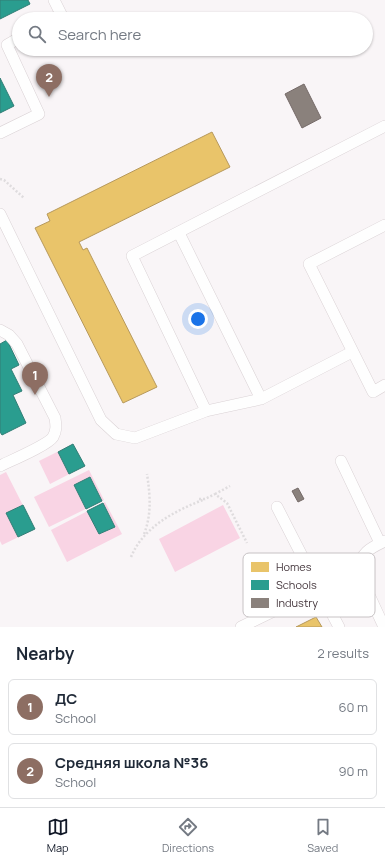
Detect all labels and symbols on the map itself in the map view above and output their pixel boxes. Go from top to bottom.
pin: 2 [36,64,62,97]
your location [188,309,208,329]
pin: 1 [22,362,48,395]
legend [243,553,375,617]
text: Homes [276,559,312,574]
text: Schools [276,577,317,592]
text: Industry [276,595,318,610]

